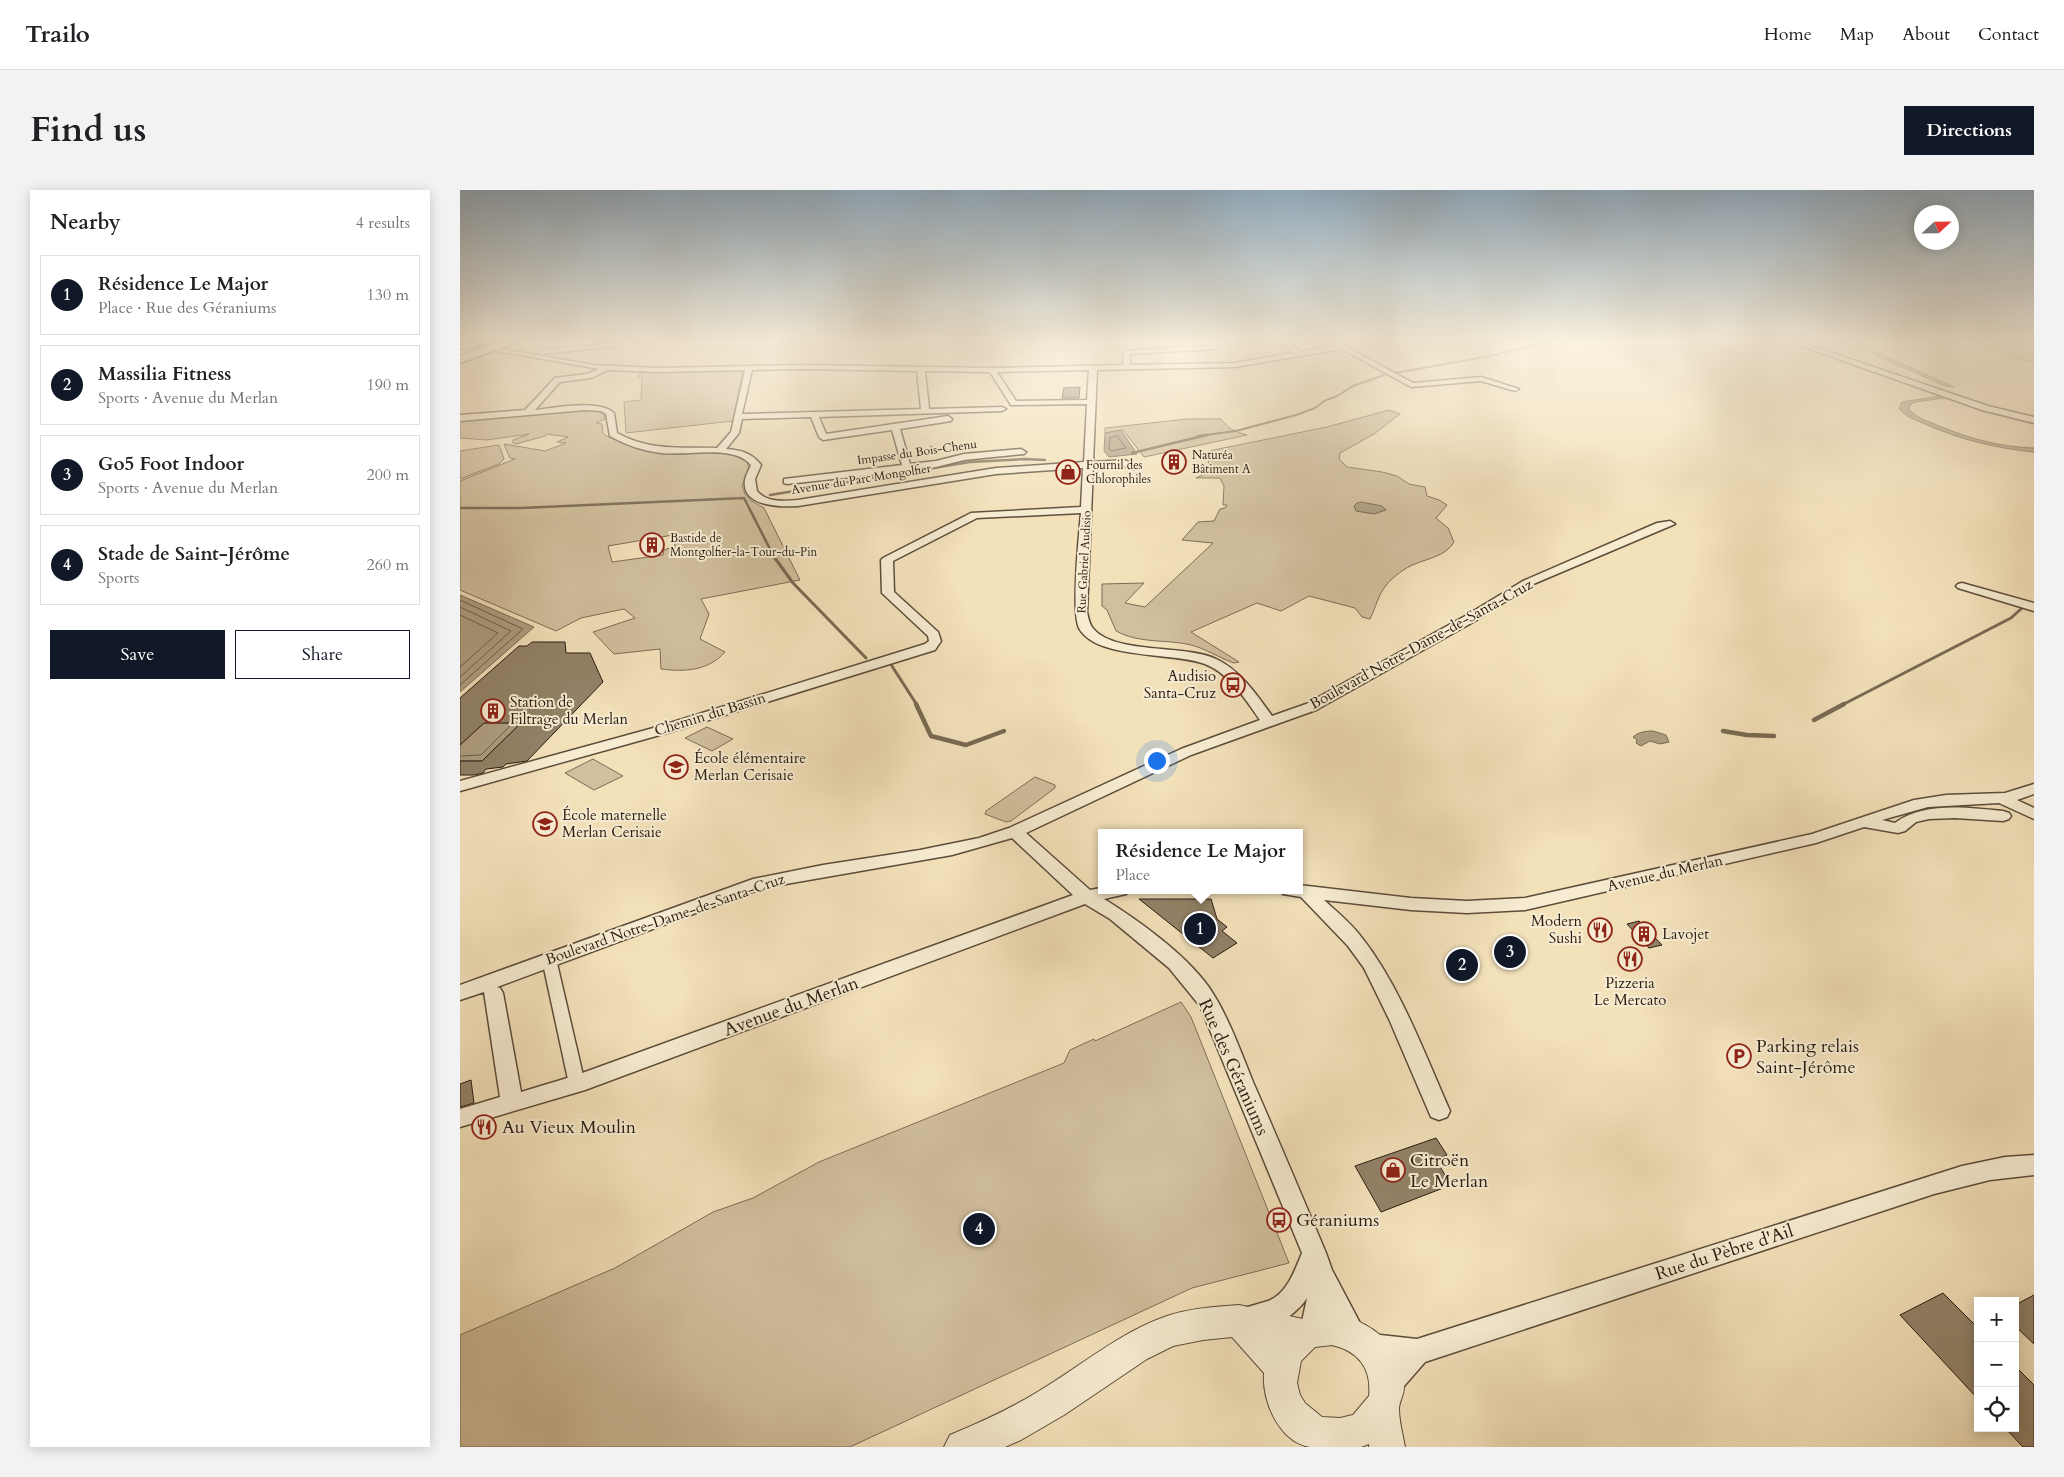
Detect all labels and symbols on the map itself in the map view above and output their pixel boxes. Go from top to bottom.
north arrow [1914,205,1959,250]
street label: Impasse du Bois-Chenu [856,436,978,468]
place label: Naturéa Bâtiment A [1192,447,1251,477]
building icon: Naturéa Bâtiment A [1161,449,1187,475]
place label: Fournil des Chlorophiles [1086,457,1151,487]
shop icon: Fournil des Chlorophiles [1055,459,1081,485]
street label: Avenue du Parc Mongolfier [790,460,933,498]
street label: Rue Gabriel Audisio [1073,510,1095,614]
place label: Bastide de Montgolfier-la-Tour-du-Pin [670,530,818,560]
building icon: Bastide de Montgolfier-la-Tour-du-Pin [639,532,665,558]
street label: Boulevard Notre-Dame-de-Santa-Cruz [1306,574,1536,714]
place label: Audisio Santa-Cruz [1144,666,1216,703]
bus stop icon: Audisio Santa-Cruz [1220,672,1246,698]
street label: Chemin du Bassin [652,687,769,740]
place label: Station de Filtrage du Merlan [510,692,628,729]
building icon: Station de Filtrage du Merlan [480,698,506,724]
place label: École élémentaire Merlan Cerisaie [694,748,806,785]
your location [1144,748,1170,774]
school or university icon: École élémentaire Merlan Cerisaie [663,754,689,780]
place label: École maternelle Merlan Cerisaie [562,805,667,842]
school or university icon: École maternelle Merlan Cerisaie [532,811,558,837]
street label: Avenue du Merlan [1605,850,1725,896]
street label: Boulevard Notre-Dame-de-Santa-Cruz [543,868,788,969]
pin: 1 [1184,910,1216,948]
place label: Modern Sushi [1531,911,1582,948]
restaurant icon: Modern Sushi [1587,917,1613,943]
building icon: Lavojet [1631,921,1657,947]
place label: Lavojet [1662,924,1709,944]
pin: 3 [1494,933,1526,971]
pin: 2 [1446,946,1478,984]
restaurant icon: Pizzeria Le Mercato [1617,946,1643,972]
street label: Avenue du Merlan [720,970,863,1042]
place label: Pizzeria Le Mercato [1594,973,1666,1010]
street label: Rue des Géraniums [1192,995,1275,1140]
place label: Parking relais Saint-Jérôme [1756,1034,1859,1080]
parking icon: Parking relais Saint-Jérôme [1726,1043,1752,1069]
restaurant icon: Au Vieux Moulin [471,1114,497,1140]
place label: Au Vieux Moulin [502,1115,637,1140]
place label: Citroën Le Merlan [1410,1148,1489,1194]
shop icon: Citroën Le Merlan [1380,1157,1406,1183]
bus stop icon: Géraniums [1266,1207,1292,1233]
place label: Géraniums [1296,1208,1379,1233]
pin: 4 [963,1210,995,1248]
street label: Rue du Pèbre d'Ail [1652,1218,1797,1287]

